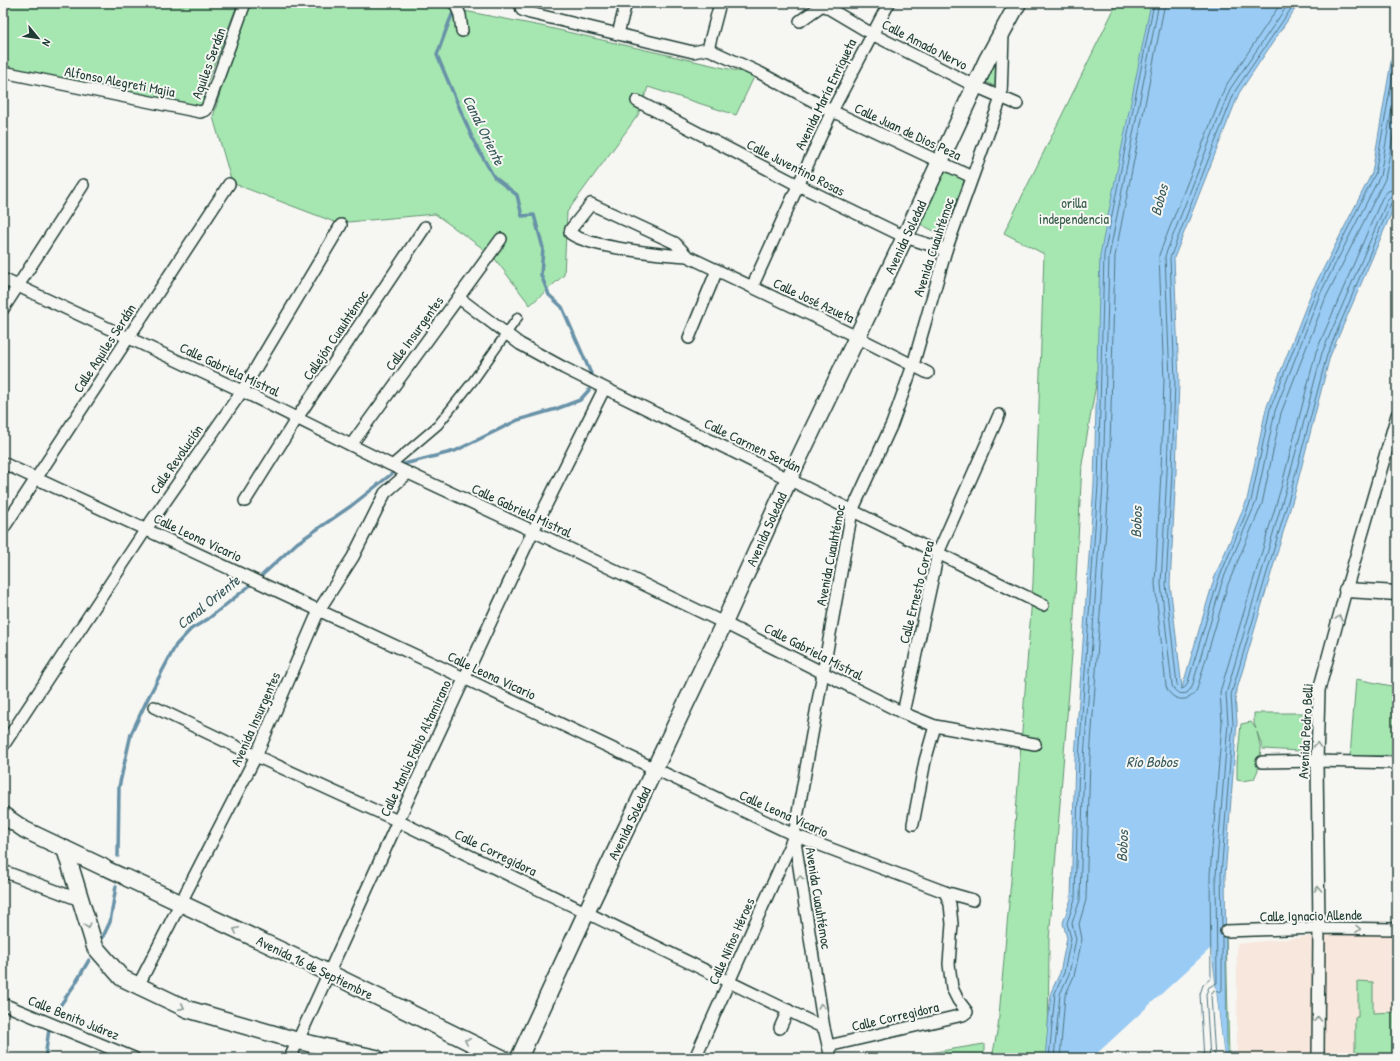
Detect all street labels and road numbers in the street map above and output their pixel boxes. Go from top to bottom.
street label: Calle Amado Nervo [879,14,971,74]
street label: Aquiles Serdán [186,25,231,102]
street label: Avenida María Enriqueta [790,35,861,153]
street label: Alfonso Alegreti Majia [63,61,177,102]
street label: Calle Juan de Dios Peza [851,98,965,164]
street label: Calle Juventino Rosas [744,134,848,200]
street label: Avenida Cuauhtémoc [908,195,958,299]
street label: Avenida Soledad [880,197,931,277]
street label: Calle José Azueta [770,273,858,327]
street label: Callejón Cuauhtémoc [298,286,373,384]
street label: Calle Insurgentes [380,292,448,375]
street label: Calle Aquiles Serdán [68,300,141,397]
street label: Calle Gabriela Mistral [177,337,284,401]
street label: Calle Carmen Serdán [701,413,805,477]
street label: Calle Revolución [145,420,207,498]
street label: Calle Gabriela Mistral [469,478,576,542]
street label: Avenida Soledad [741,488,791,569]
street label: Avenida Cuauhtémoc [811,502,849,607]
street label: Calle Leona Vicario [151,508,246,566]
street label: Calle Ernesto Correa [894,538,938,646]
street label: Calle Gabriela Mistral [761,618,867,684]
street label: Calle Leona Vicario [445,646,540,704]
street label: Avenida Insurgentes [226,669,285,770]
street label: Calle Manlio Fabio Altamirano [375,676,455,819]
street label: Avenida Pedro Belli [1293,683,1317,779]
street label: Avenida Soledad [603,783,655,863]
street label: Calle Leona Vicario [736,785,832,841]
street label: Calle Corregidora [451,824,541,881]
street label: Avenida Cuauhtémoc [802,846,837,951]
street label: Calle Niños Héroes [703,895,759,987]
street label: Calle Ignacio Allende [1260,905,1363,926]
street label: Avenida 16 de Septiembre [253,931,377,1005]
street label: Calle Benito Juárez [25,990,123,1044]
street label: Calle Corregidora [850,997,941,1036]

